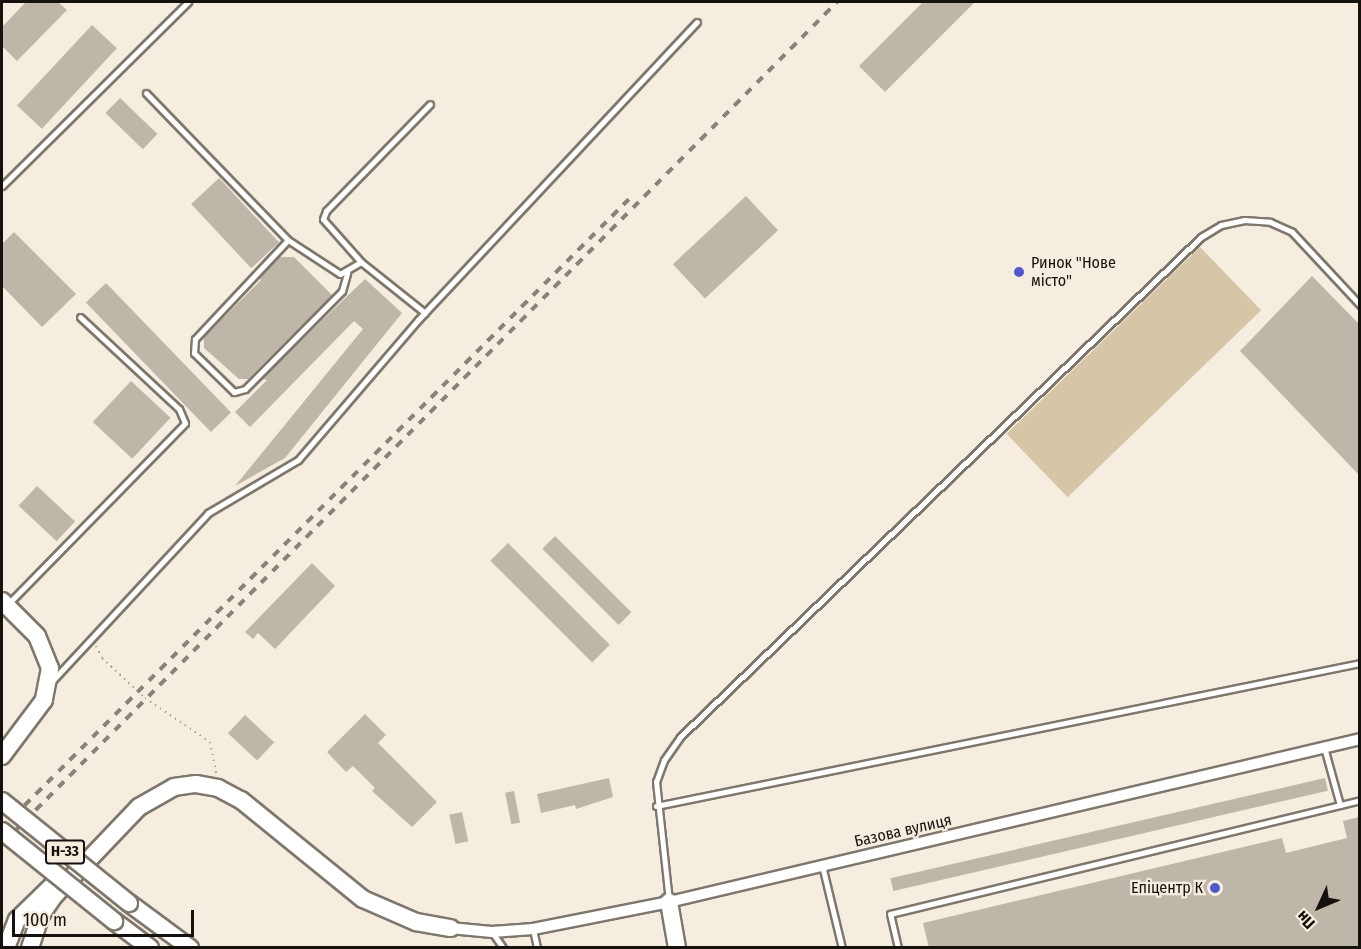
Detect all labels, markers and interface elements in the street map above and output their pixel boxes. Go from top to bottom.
place label: Ринок "Нове місто" [1031,253,1116,291]
marker: Ринок "Нове місто" [1012,265,1026,279]
street label: Базова вулиця [853,810,953,852]
road number: Н-33 [44,840,86,864]
north arrow [1289,877,1349,937]
place label: Епіцентр К [1131,878,1203,898]
marker: Епіцентр К [1208,881,1222,895]
scale bar [15,898,196,936]
text: Пн [1293,907,1319,933]
text: 100 m [23,909,67,931]

